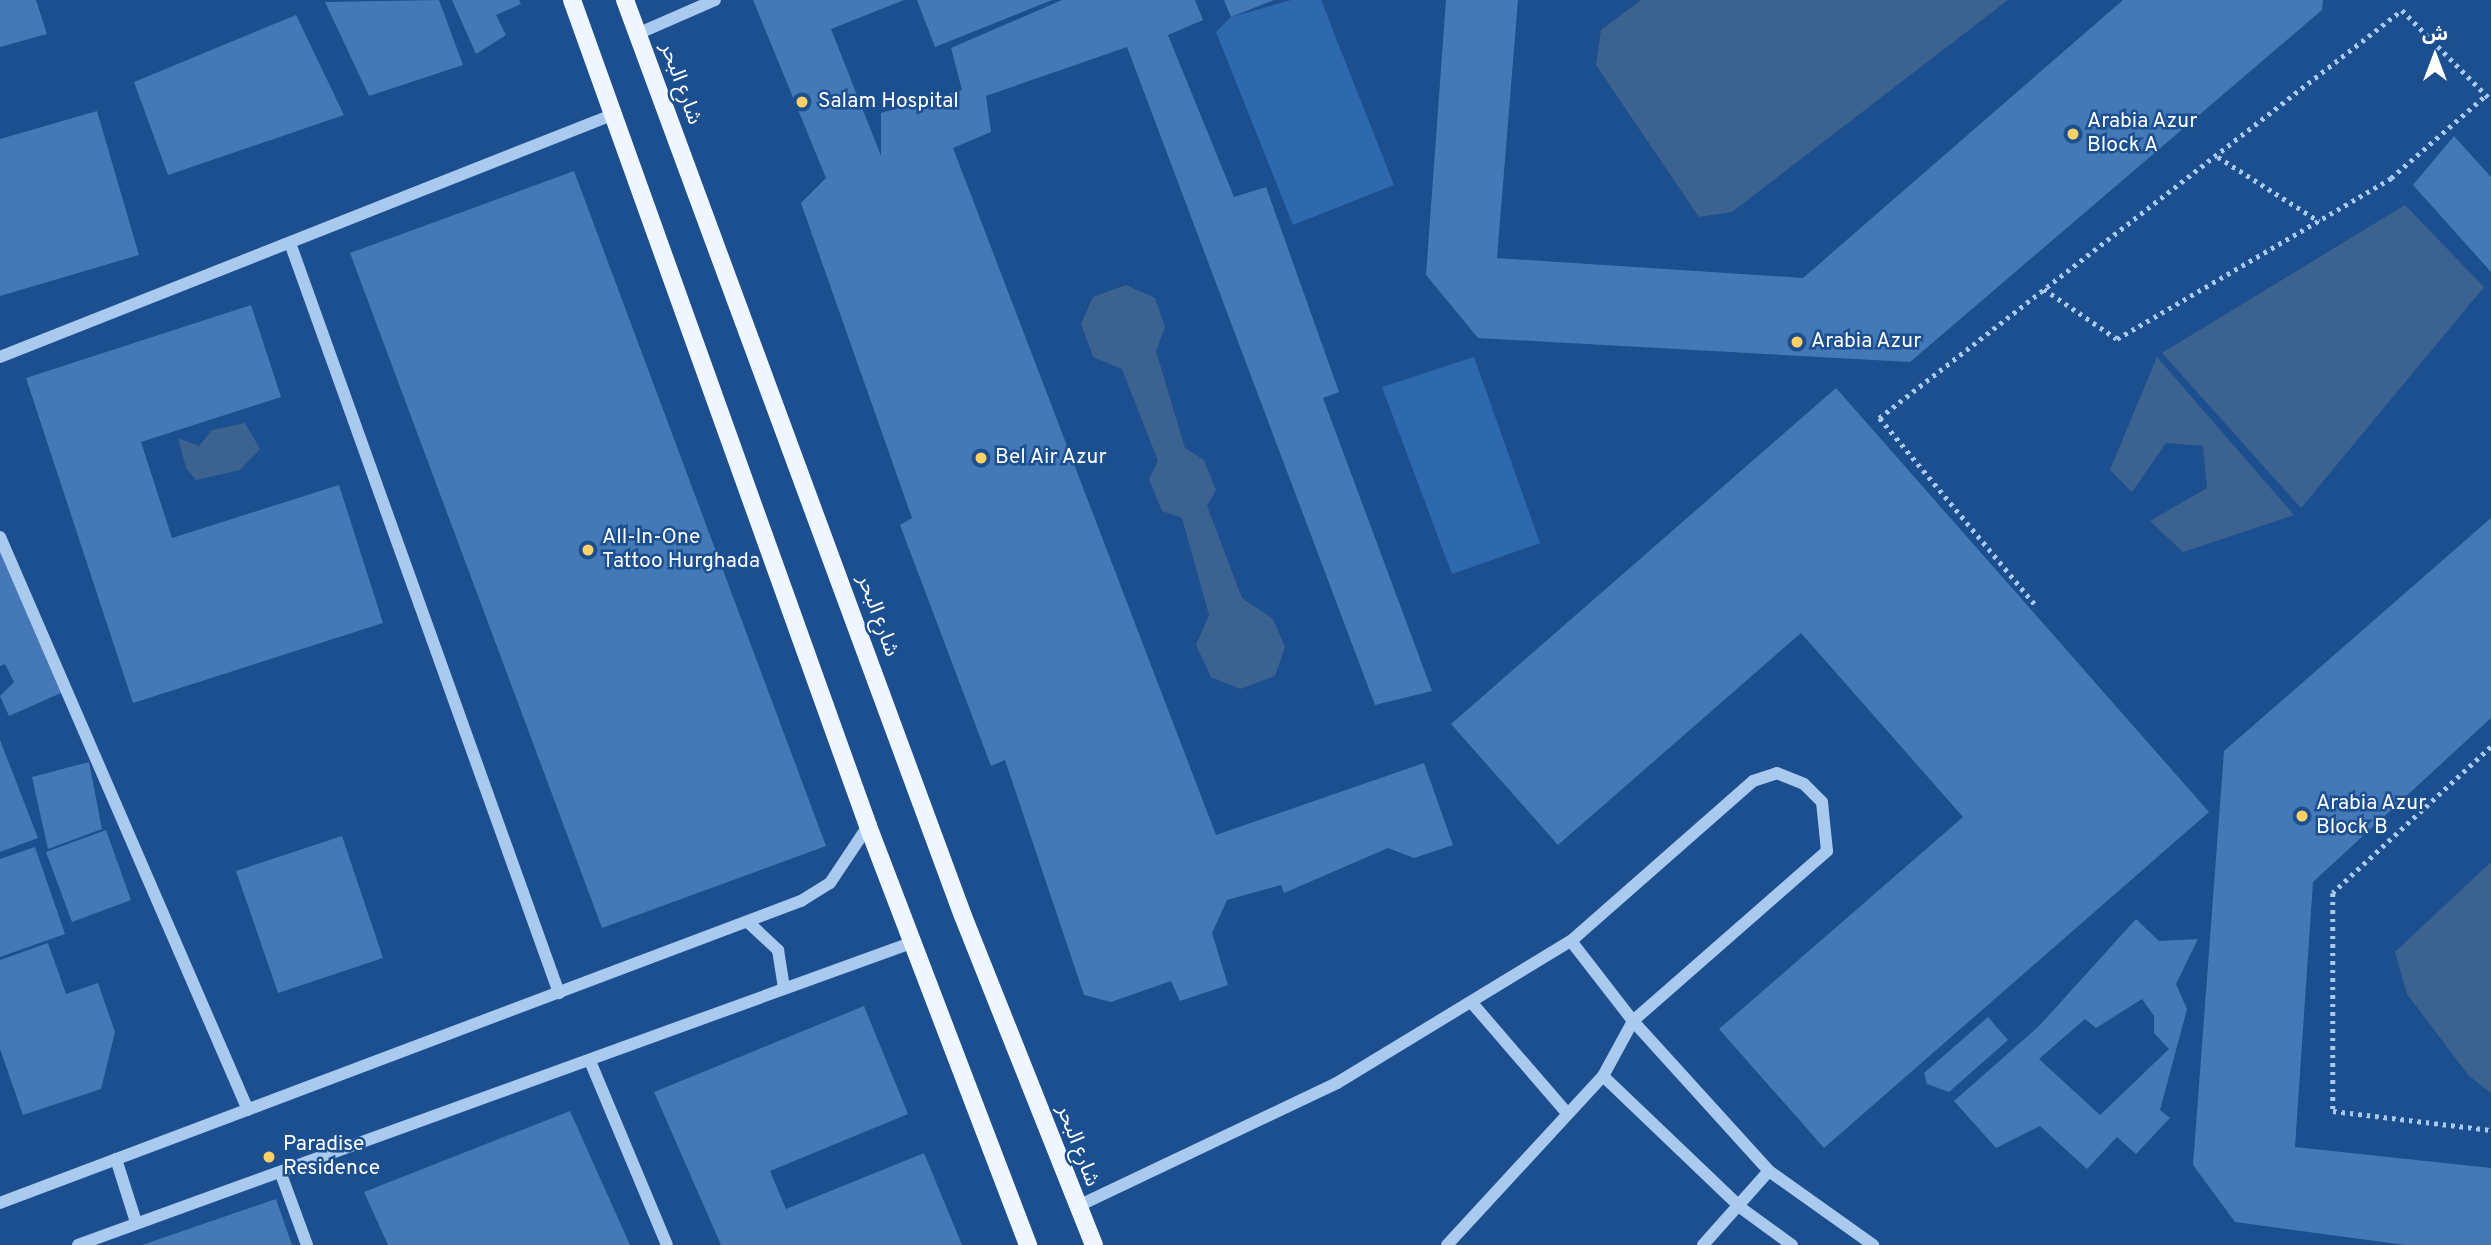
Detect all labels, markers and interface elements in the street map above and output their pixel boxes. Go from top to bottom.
north arrow [2400,21,2470,91]
text: ش [2422,23,2448,47]
street label: شارع البحر [654,40,706,128]
place label: Salam Hospital [818,89,959,115]
marker: Salam Hospital [792,92,812,112]
place label: Arabia Azur Block A [2087,109,2198,159]
marker: Arabia Azur Block A [2065,126,2081,142]
place label: Arabia Azur [1811,329,1922,355]
marker: Arabia Azur [1789,334,1805,350]
place label: Bel Air Azur [995,445,1108,471]
marker: Bel Air Azur [973,450,989,466]
place label: All-In-One Tattoo Hurghada [602,525,760,575]
marker: All-In-One Tattoo Hurghada [580,542,596,558]
street label: شارع البحر [851,572,903,660]
place label: Arabia Azur Block B [2316,791,2427,841]
marker: Arabia Azur Block B [2294,808,2310,824]
street label: شارع البحر [1050,1102,1104,1190]
place label: Paradise Residence [283,1132,380,1182]
marker: Paradise Residence [261,1149,277,1165]

